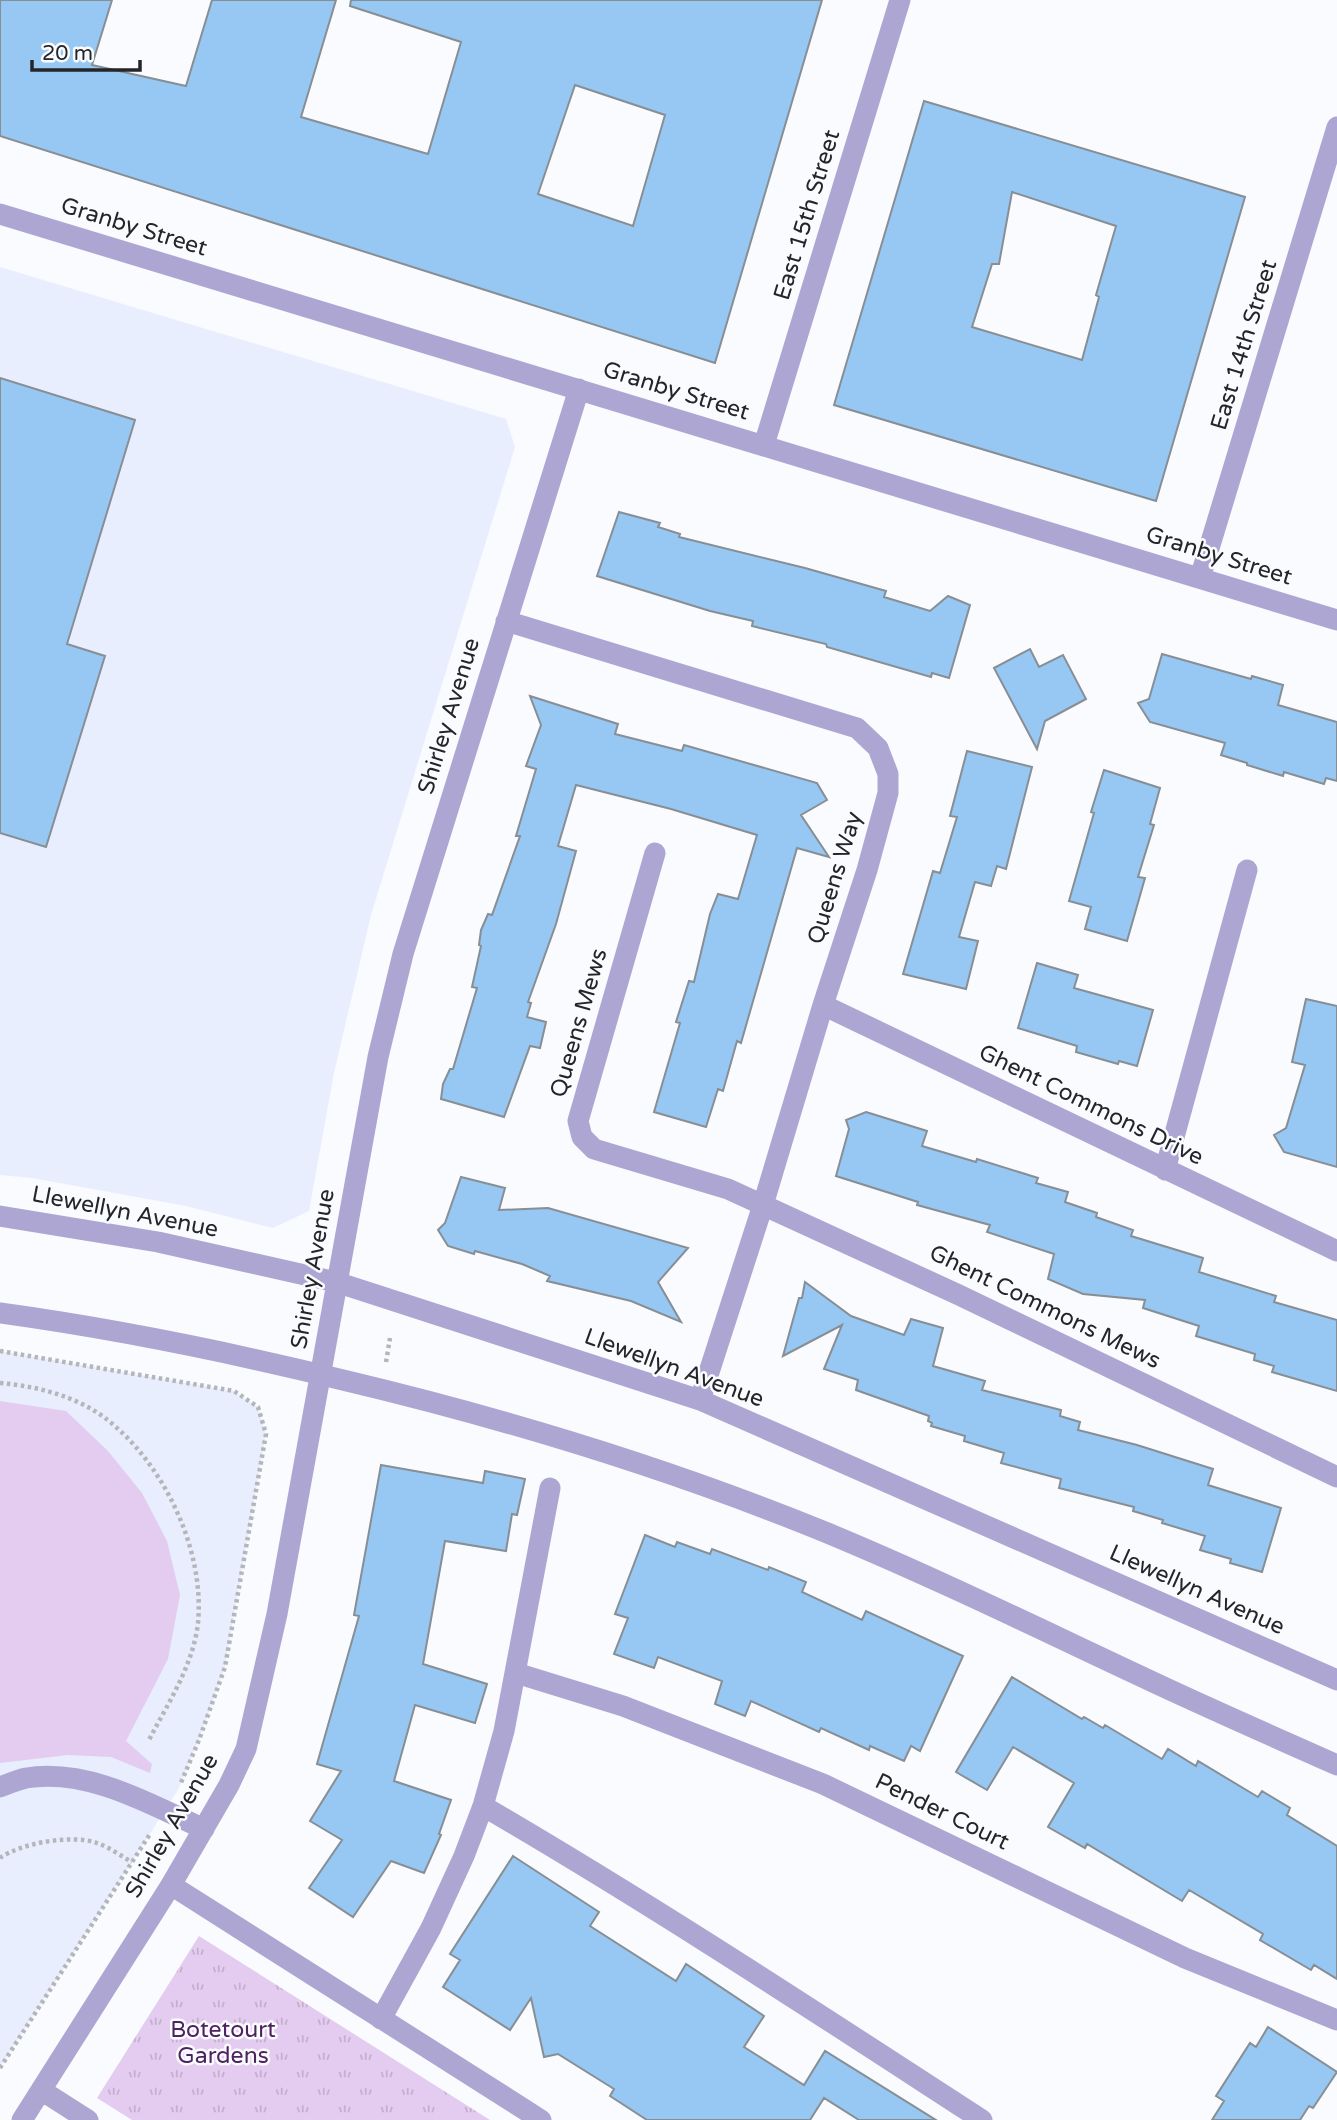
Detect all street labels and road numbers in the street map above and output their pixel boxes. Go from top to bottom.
street label: East 15th Street [768,126,846,304]
street label: Granby Street [57,191,211,263]
street label: East 14th Street [1205,256,1283,434]
street label: Granby Street [599,355,753,427]
street label: Granby Street [1142,520,1296,592]
street label: Shirley Avenue [412,635,486,797]
street label: Queens Way [802,808,868,948]
street label: Queens Mews [544,945,614,1101]
street label: Ghent Commons Drive [974,1038,1208,1172]
street label: Llewellyn Avenue [30,1180,220,1244]
street label: Shirley Avenue [285,1187,341,1351]
street label: Ghent Commons Mews [925,1239,1165,1375]
street label: Llewellyn Avenue [580,1323,768,1413]
street label: Llewellyn Avenue [1105,1539,1289,1641]
street label: Shirley Avenue [119,1749,225,1903]
street label: Pender Court [870,1767,1014,1857]

